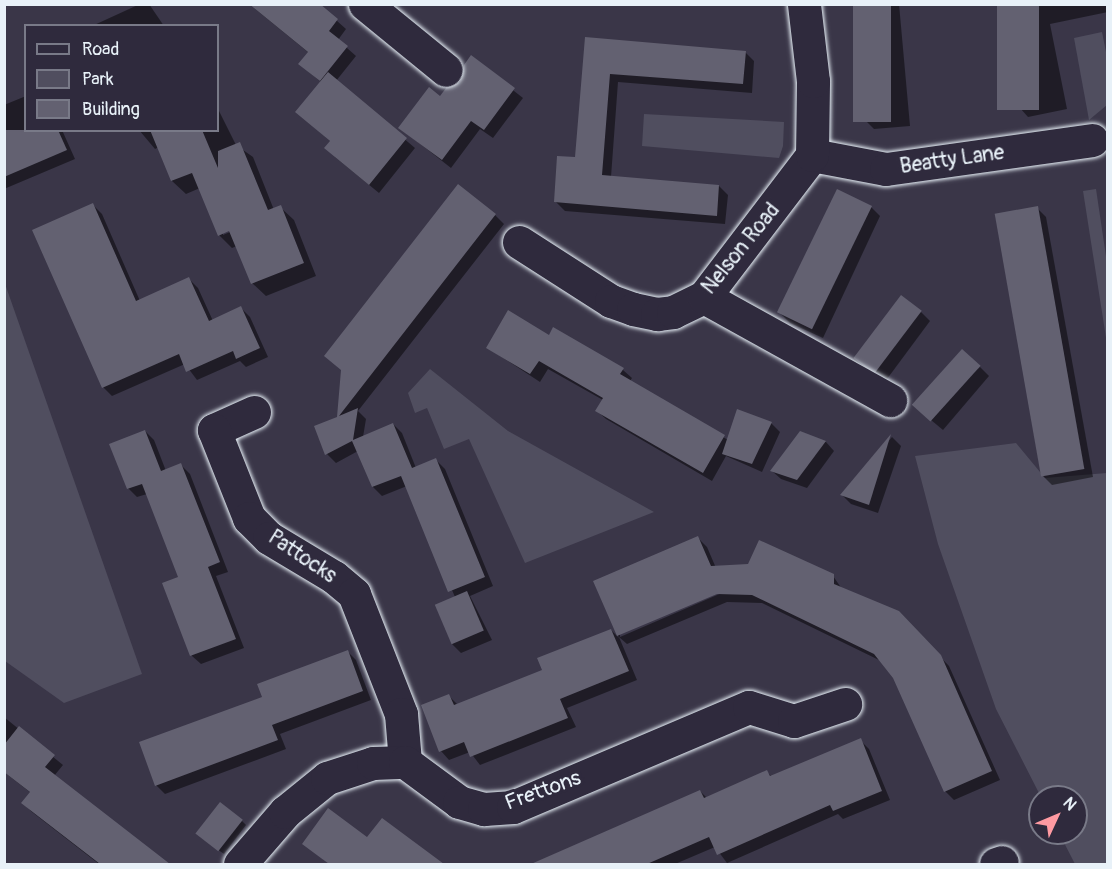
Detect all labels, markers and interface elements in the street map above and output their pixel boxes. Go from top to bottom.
legend [24,24,219,132]
text: Road [82,38,119,61]
text: Park [82,68,114,91]
text: Building [82,98,140,121]
street label: Beatty Lane [898,140,1006,180]
street label: Nelson Road [697,198,785,300]
street label: Pattocks [263,525,341,589]
street label: Frettons [502,766,584,816]
north arrow [1028,785,1088,845]
text: N [1059,793,1080,815]

